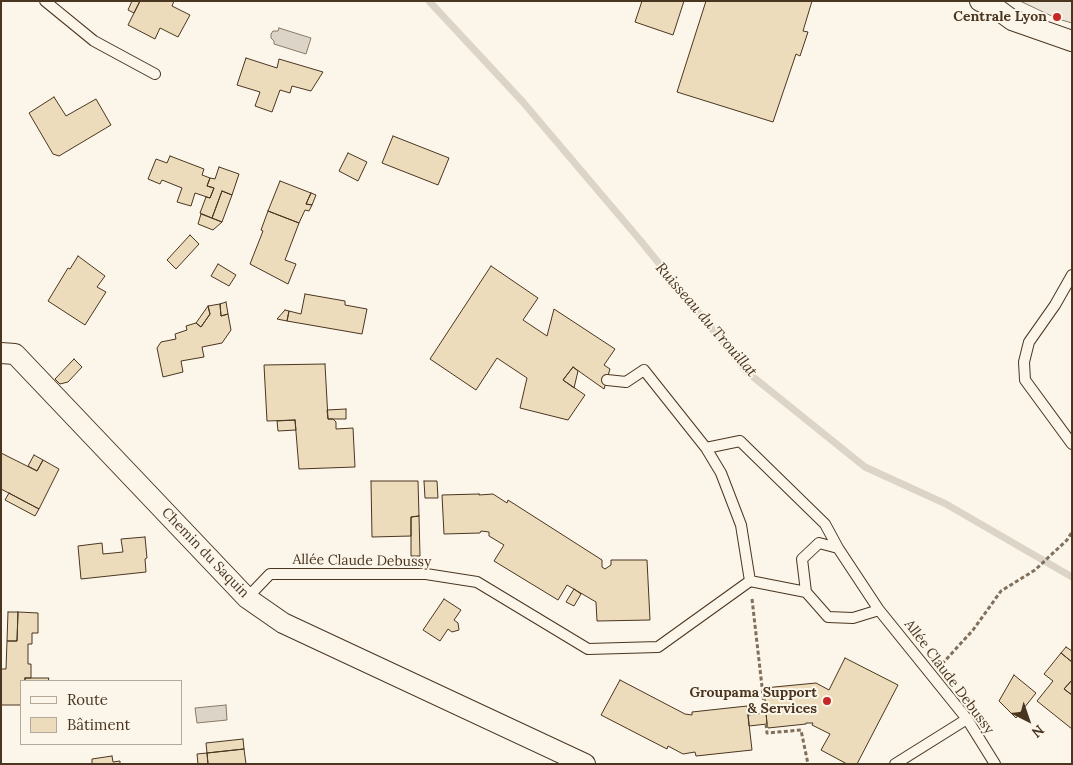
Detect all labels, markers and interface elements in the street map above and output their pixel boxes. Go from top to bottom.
place label: Centrale Lyon [953,9,1047,25]
marker: Centrale Lyon [1051,11,1063,23]
water label: Ruisseau du Trouillat [652,259,760,381]
street label: Chemin du Saquin [158,504,252,602]
street label: Allée Claude Debussy [292,551,432,571]
street label: Allée Claude Debussy [901,617,997,737]
legend [20,680,182,745]
place label: Groupama Support & Services [690,685,817,718]
text: Route [67,690,108,709]
marker: Groupama Support & Services [821,695,833,707]
north arrow [1003,695,1053,745]
text: Bâtiment [67,715,130,734]
text: N [1028,721,1048,742]

